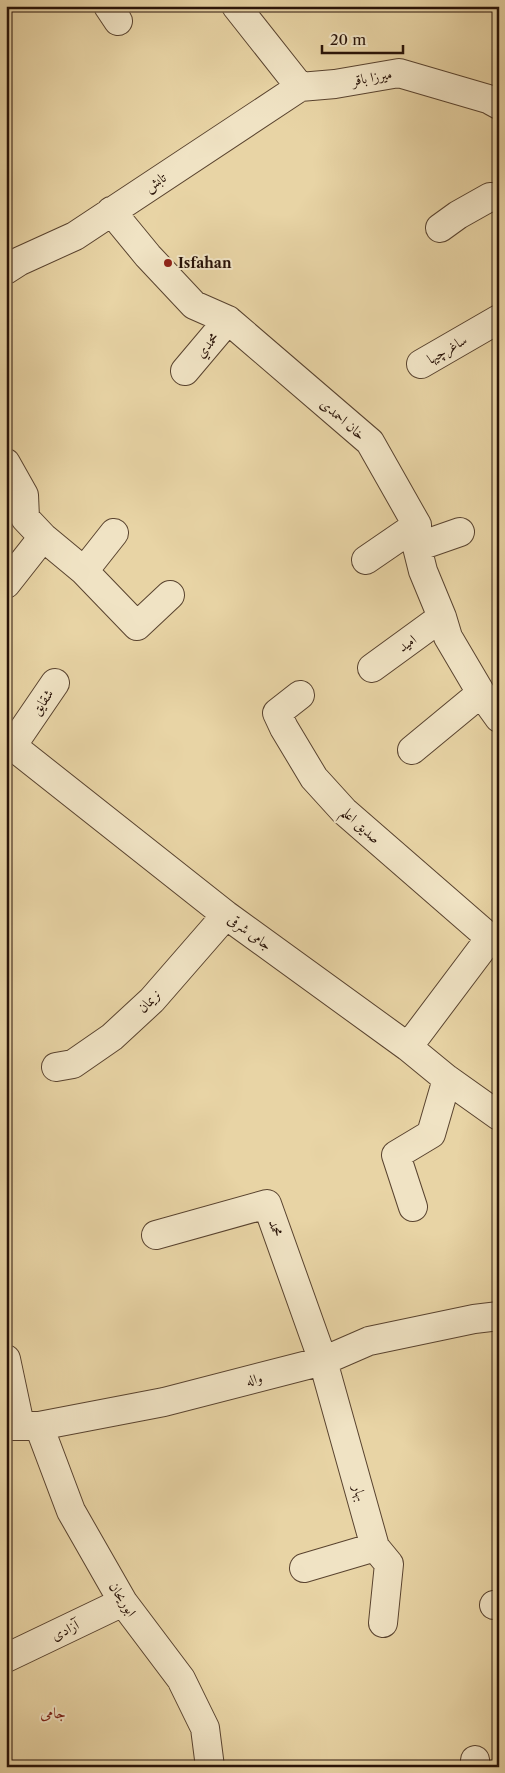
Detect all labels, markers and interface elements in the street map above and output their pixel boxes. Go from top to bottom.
scale bar [322,22,404,54]
text: 20 m [330,30,366,49]
street label: میرزا باقر [349,65,393,90]
street label: تابش [141,168,170,196]
place label: Isfahan [178,254,232,272]
marker: Isfahan [162,257,174,269]
street label: محمدي [191,329,225,363]
street label: ساغرچیها [424,330,471,368]
street label: خان احمدی [317,394,369,444]
street label: امید [394,630,420,656]
street label: شقایق [27,685,57,718]
street label: صدیق اعلم [334,803,384,852]
street label: جامی شرقی [224,910,276,955]
street label: نریمان [133,985,165,1017]
street label: محمد [265,1217,287,1239]
street label: واله [244,1368,264,1390]
street label: بهار [348,1481,371,1504]
street label: ابوریحان [105,1578,141,1620]
street label: آزادی [48,1615,84,1644]
district label: جامی [40,1703,66,1722]

